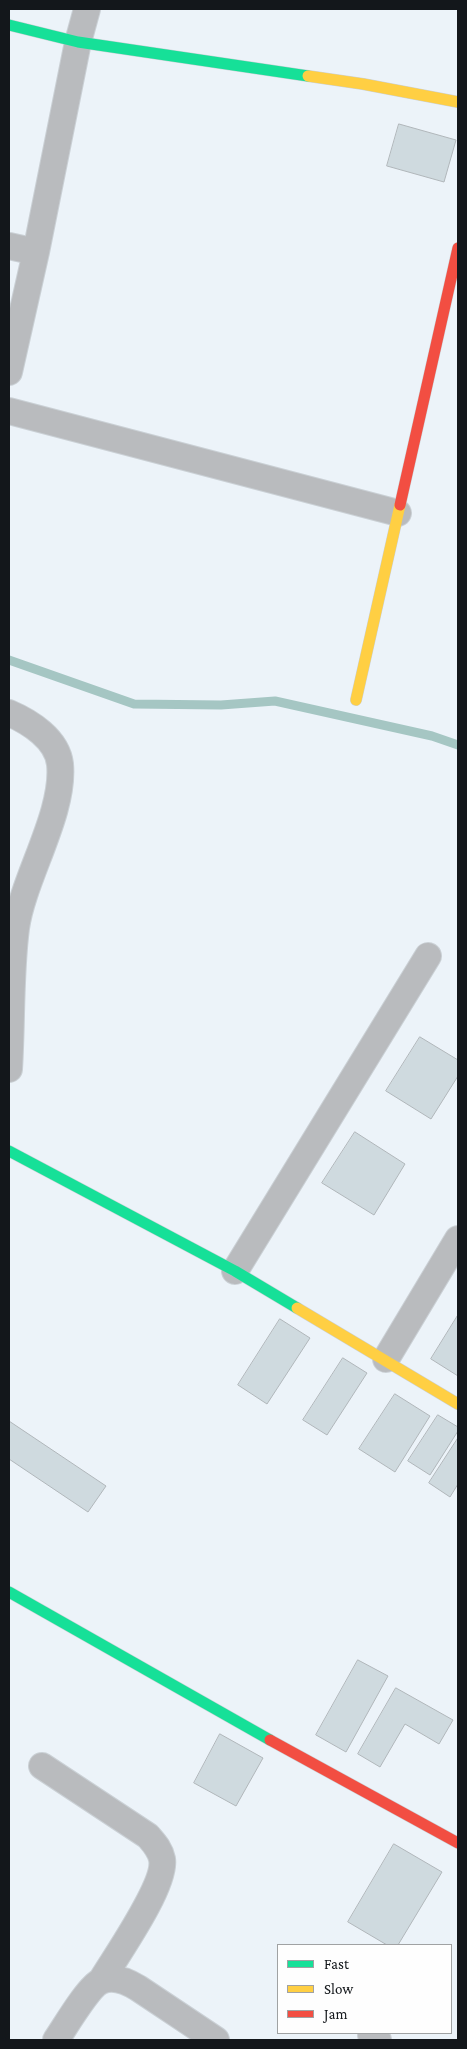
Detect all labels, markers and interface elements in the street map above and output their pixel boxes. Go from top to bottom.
legend [277,1944,452,2034]
text: Fast [324,1956,349,1972]
text: Slow [324,1981,353,1997]
text: Jam [324,2006,347,2022]

